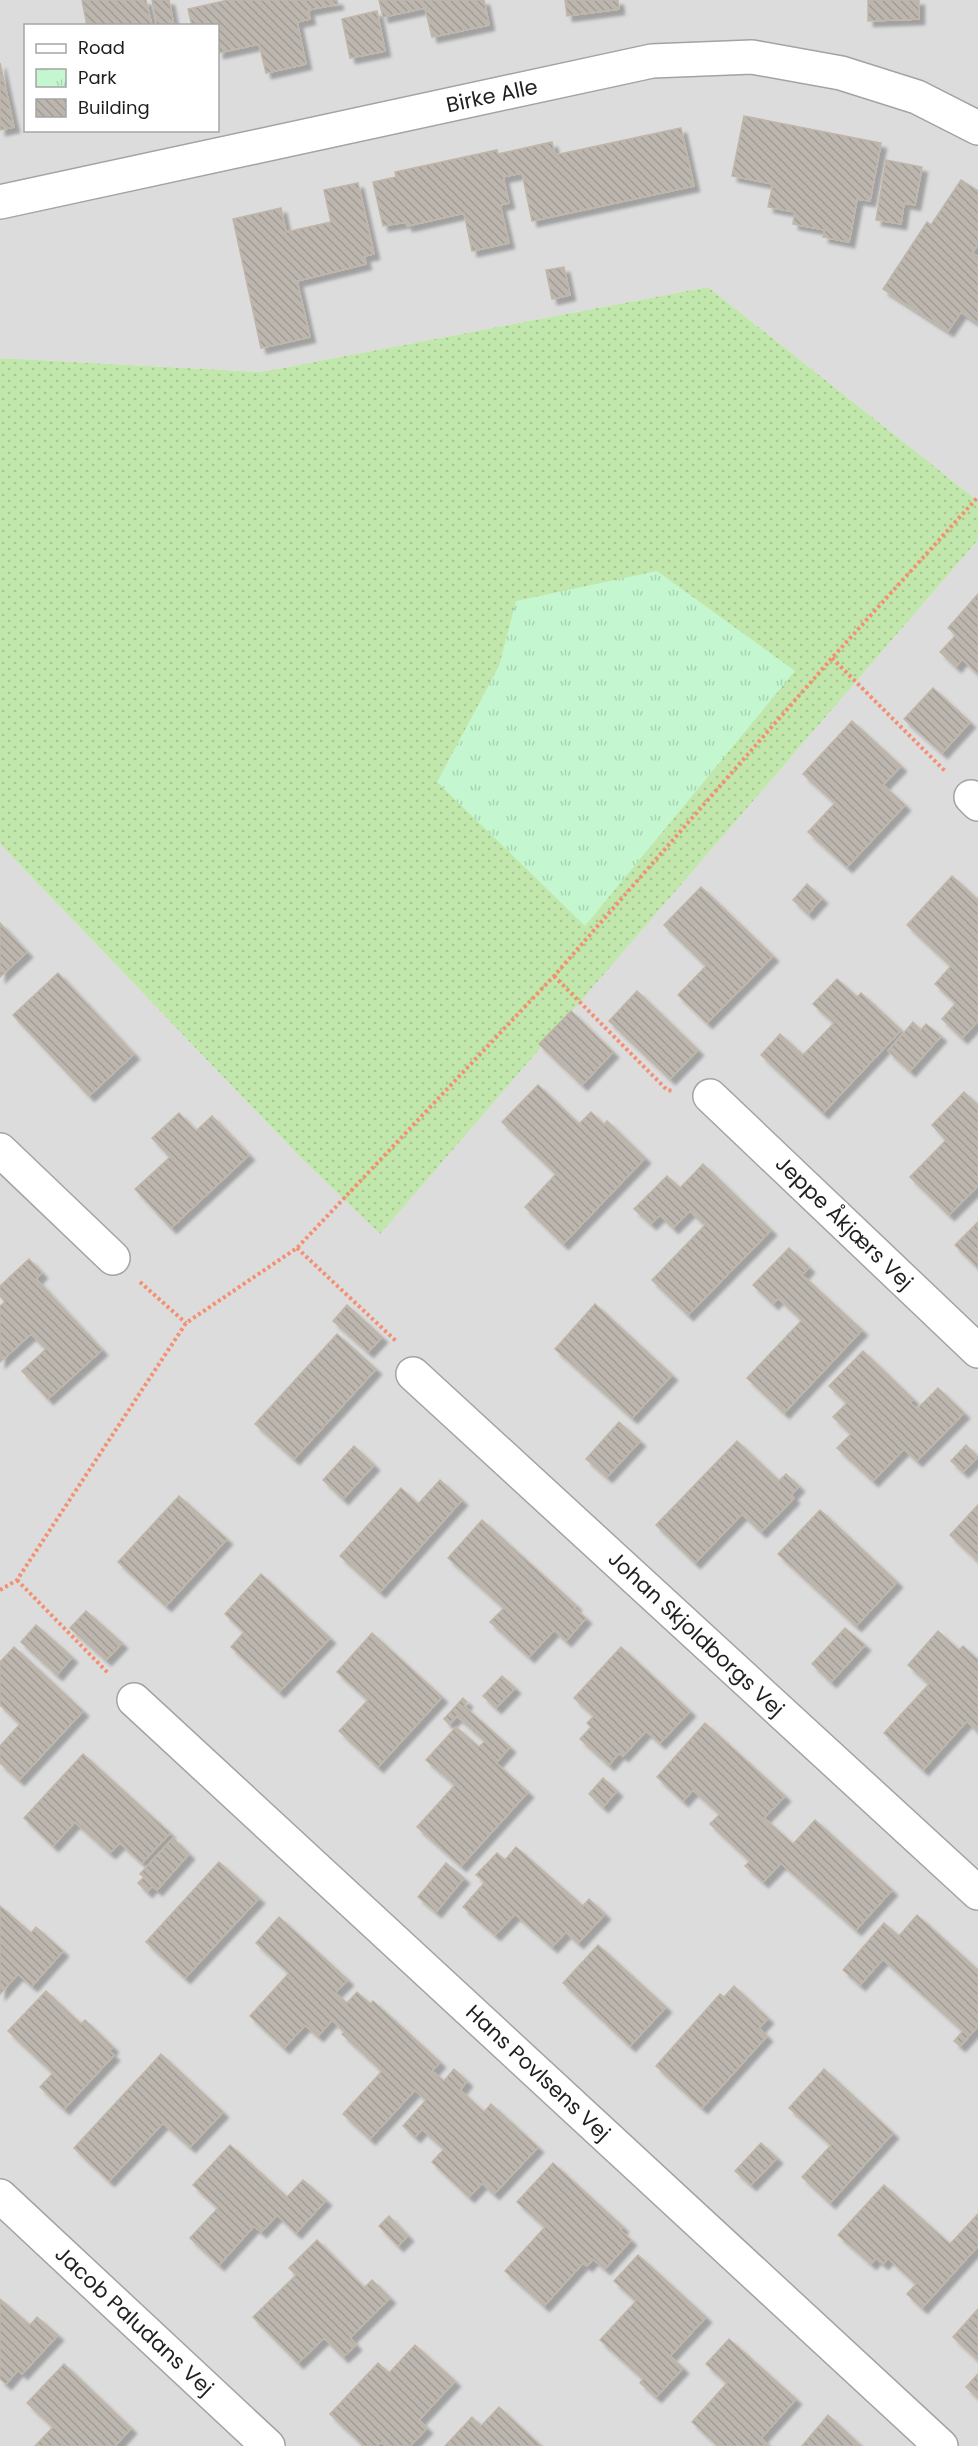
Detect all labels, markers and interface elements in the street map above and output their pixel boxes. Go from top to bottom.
legend [24,24,219,132]
text: Road [78,35,125,60]
text: Park [78,65,117,90]
street label: Birke Alle [443,72,540,119]
text: Building [78,95,150,120]
street label: Jeppe Åkjærs Vej [769,1149,920,1296]
street label: Johan Skjoldborgs Vej [602,1544,791,1723]
street label: Hans Povlsens Vej [460,1998,617,2147]
street label: Jacob Paludans Vej [49,2239,220,2402]

